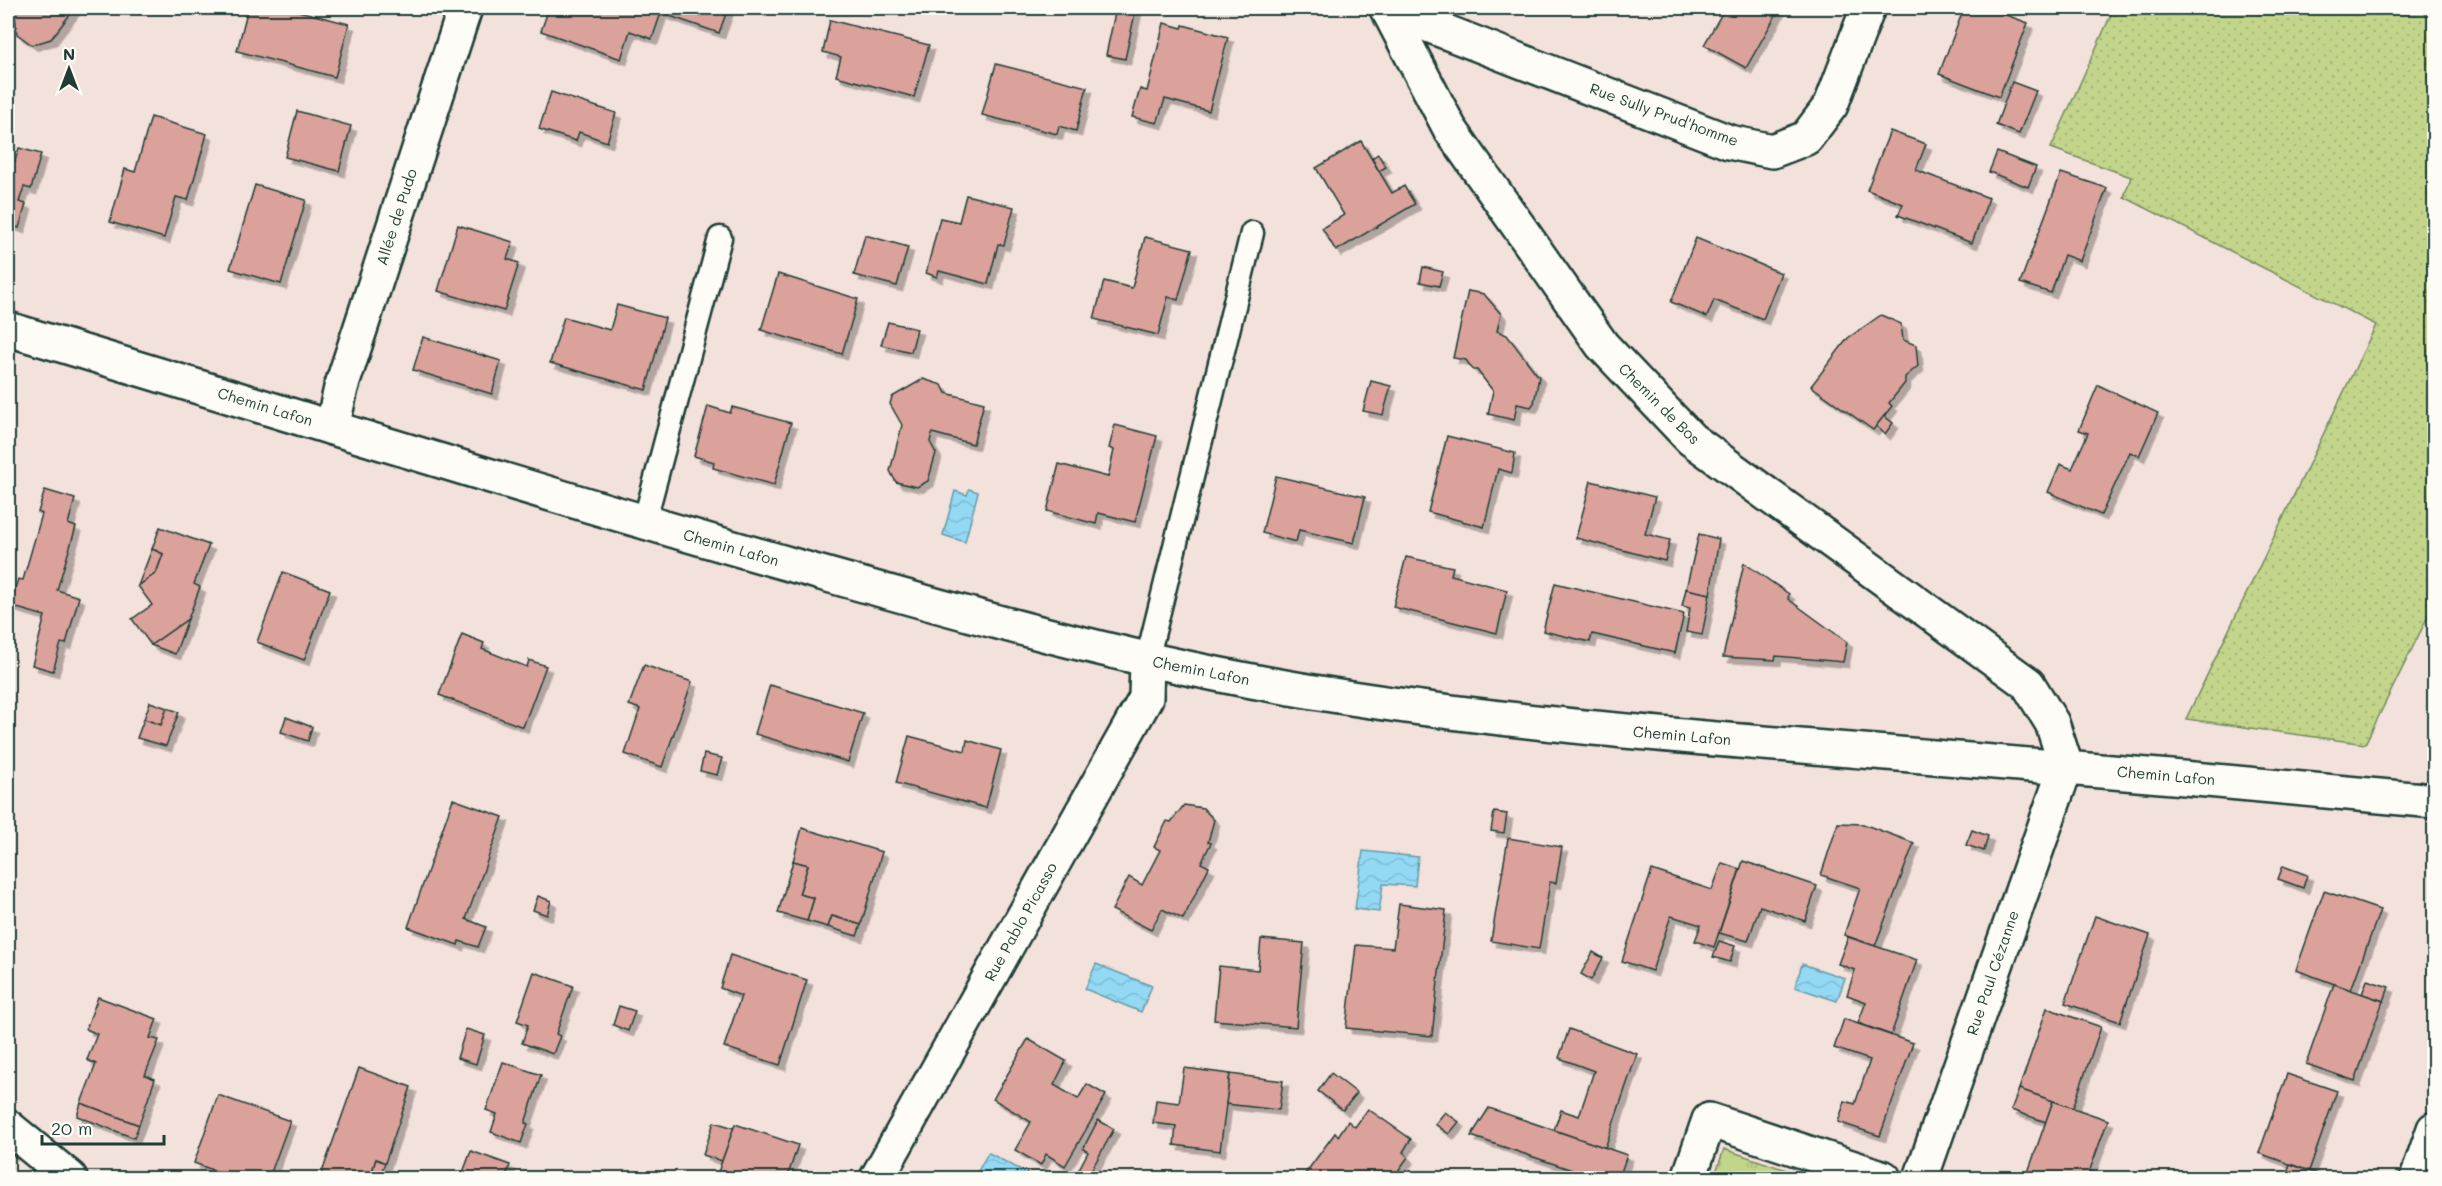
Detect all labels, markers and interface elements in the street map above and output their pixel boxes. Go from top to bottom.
north arrow [39,39,99,99]
text: N [63,43,75,64]
street label: Rue Sully Prud'homme [1587,78,1742,150]
street label: Allée de Pudo [371,166,421,268]
street label: Chemin de Bos [1615,358,1705,448]
street label: Chemin Lafon [215,382,315,430]
street label: Chemin Lafon [681,524,781,570]
street label: Chemin Lafon [1151,651,1251,689]
street label: Chemin Lafon [1632,721,1732,749]
street label: Chemin Lafon [2116,761,2216,789]
street label: Rue Pablo Picasso [979,858,1061,984]
street label: Rue Paul Cézanne [1961,908,2023,1038]
scale bar [42,1108,164,1146]
text: 20 m [51,1116,92,1140]

